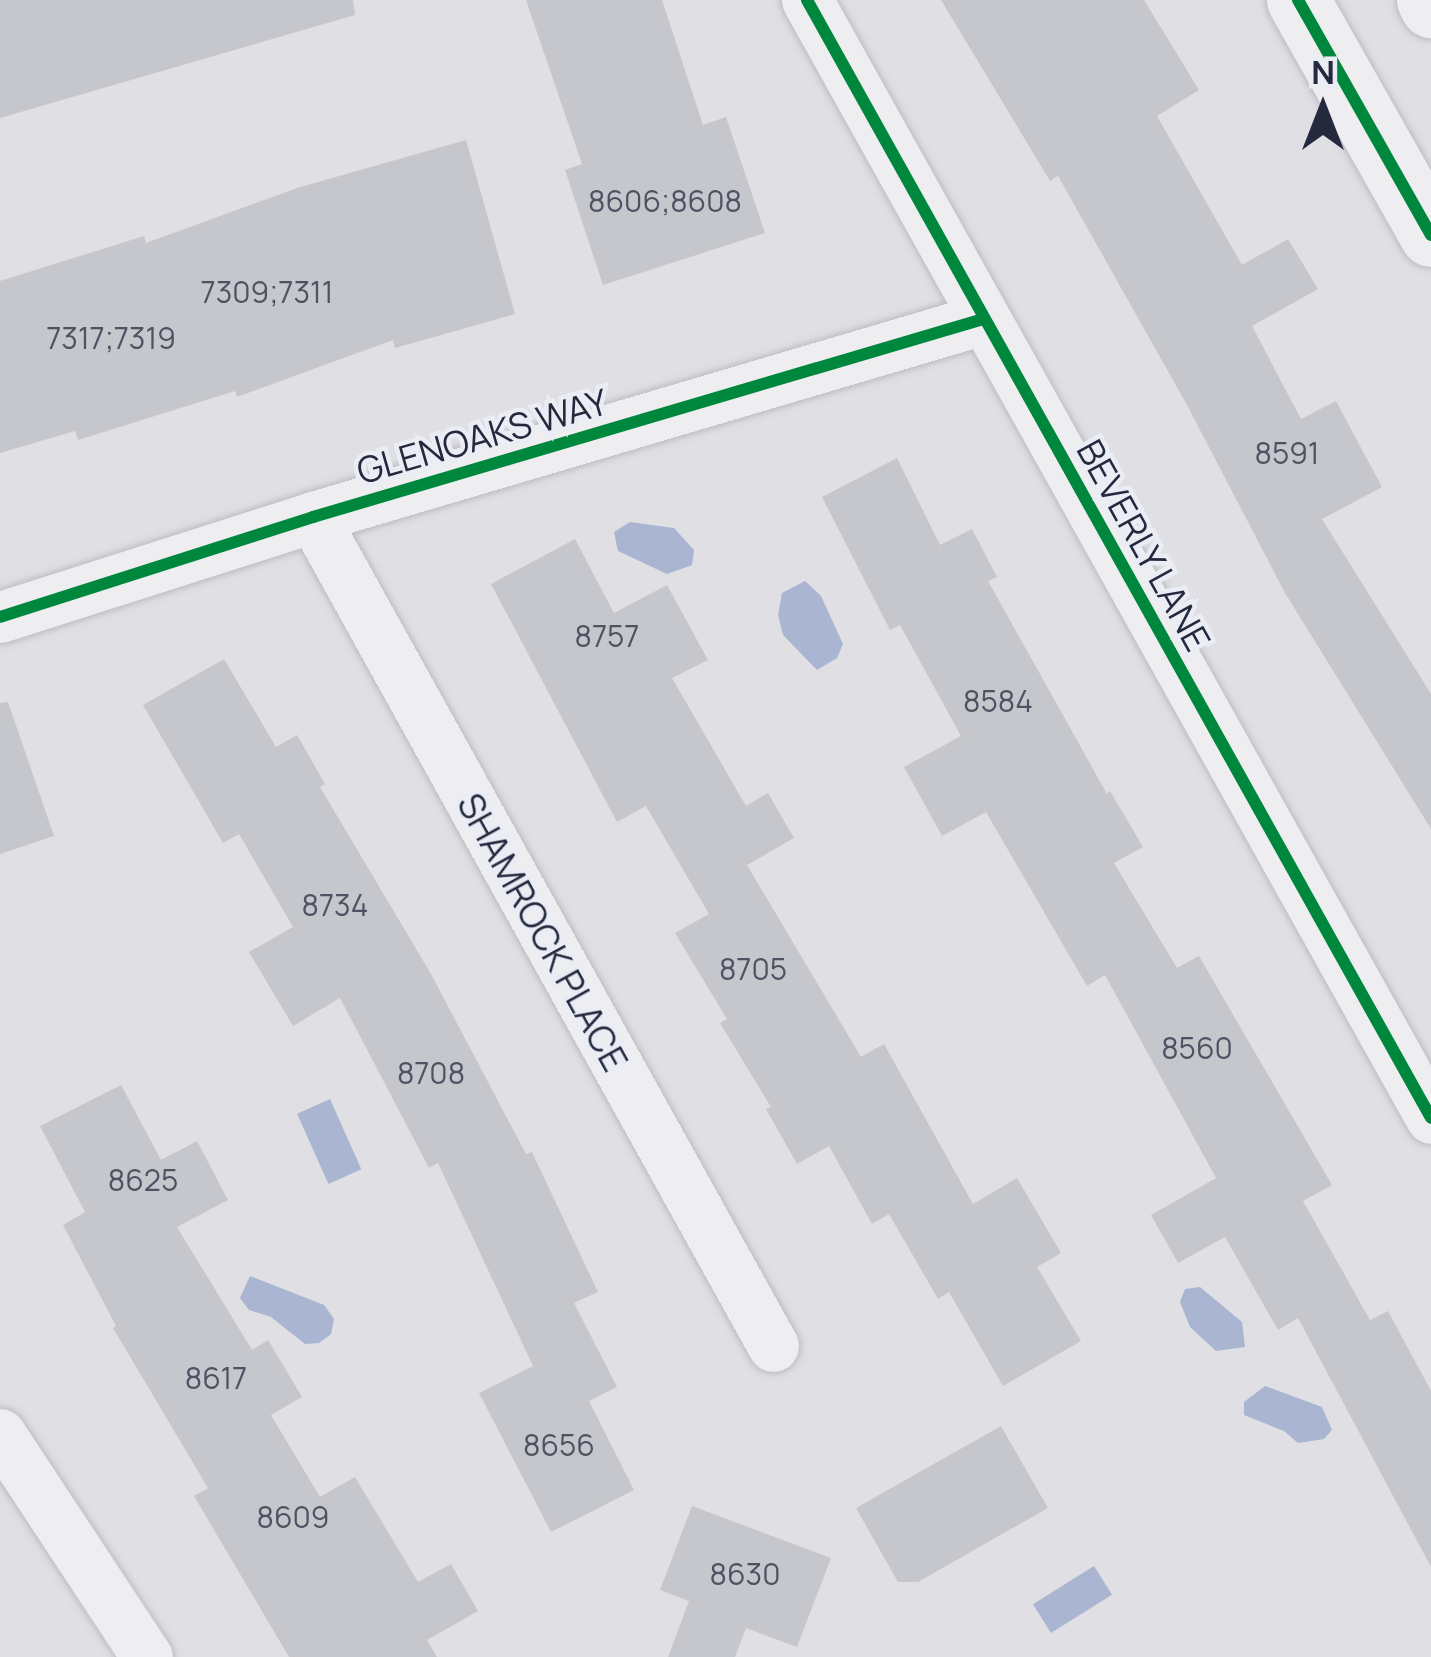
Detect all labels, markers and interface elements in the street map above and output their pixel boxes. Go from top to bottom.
north arrow [1263,48,1383,168]
text: N [1311,49,1335,94]
house number: 8606;8608 [588,183,742,219]
house number: 7309;7311 [201,274,333,310]
house number: 7317;7319 [46,320,176,356]
street label: GLENOAKS WAY [352,380,612,492]
street label: BEVERLY LANE [1068,431,1220,659]
house number: 8591 [1254,435,1320,471]
house number: 8757 [575,618,639,654]
house number: 8584 [963,683,1033,719]
street label: SHAMROCK PLACE [449,785,637,1079]
house number: 8734 [302,887,368,923]
house number: 8705 [719,951,787,987]
house number: 8560 [1161,1030,1233,1066]
house number: 8708 [397,1055,465,1091]
house number: 8625 [108,1162,178,1198]
house number: 8617 [185,1360,247,1396]
house number: 8656 [523,1427,595,1463]
house number: 8609 [257,1499,329,1535]
house number: 8630 [710,1556,780,1592]

